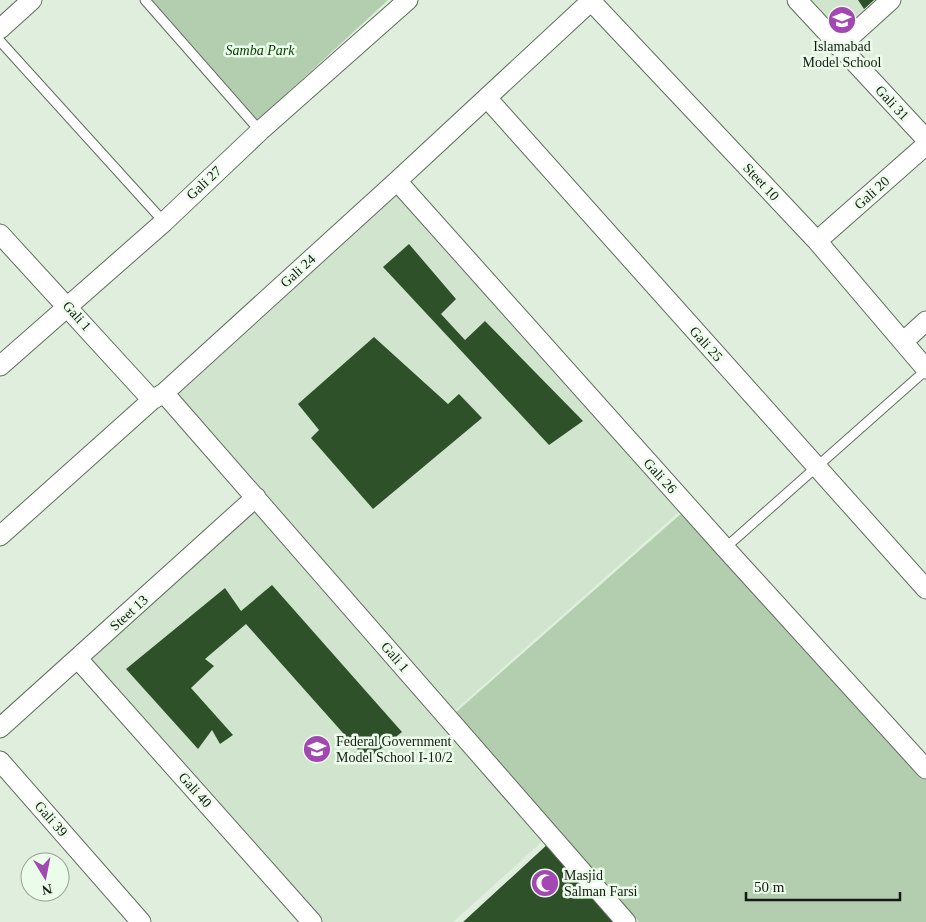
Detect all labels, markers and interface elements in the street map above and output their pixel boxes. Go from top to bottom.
school or university icon: Islamabad Model School [827,5,857,35]
place label: Islamabad Model School [803,39,882,70]
park label: Samba Park [226,43,295,58]
street label: Gali 31 [872,83,912,123]
street label: Steet 10 [740,160,782,204]
street label: Gali 27 [184,163,224,203]
street label: Gali 20 [852,174,892,212]
street label: Gali 24 [278,252,318,290]
street label: Gali 1 [60,298,94,334]
street label: Gali 25 [687,324,725,364]
street label: Gali 26 [641,456,679,496]
street label: Steet 13 [107,592,151,634]
street label: Gali 1 [378,639,412,675]
school or university icon: Federal Government Model School I-10/2 [302,734,332,764]
place label: Federal Government Model School I-10/2 [336,734,453,765]
street label: Gali 40 [176,770,214,810]
street label: Gali 39 [32,798,70,840]
north arrow [20,852,70,902]
mosque icon: Masjid Salman Farsi [530,868,560,898]
place label: Masjid Salman Farsi [564,868,638,899]
scale bar [746,870,900,902]
text: 50 m [754,879,785,895]
text: N [41,881,53,898]

